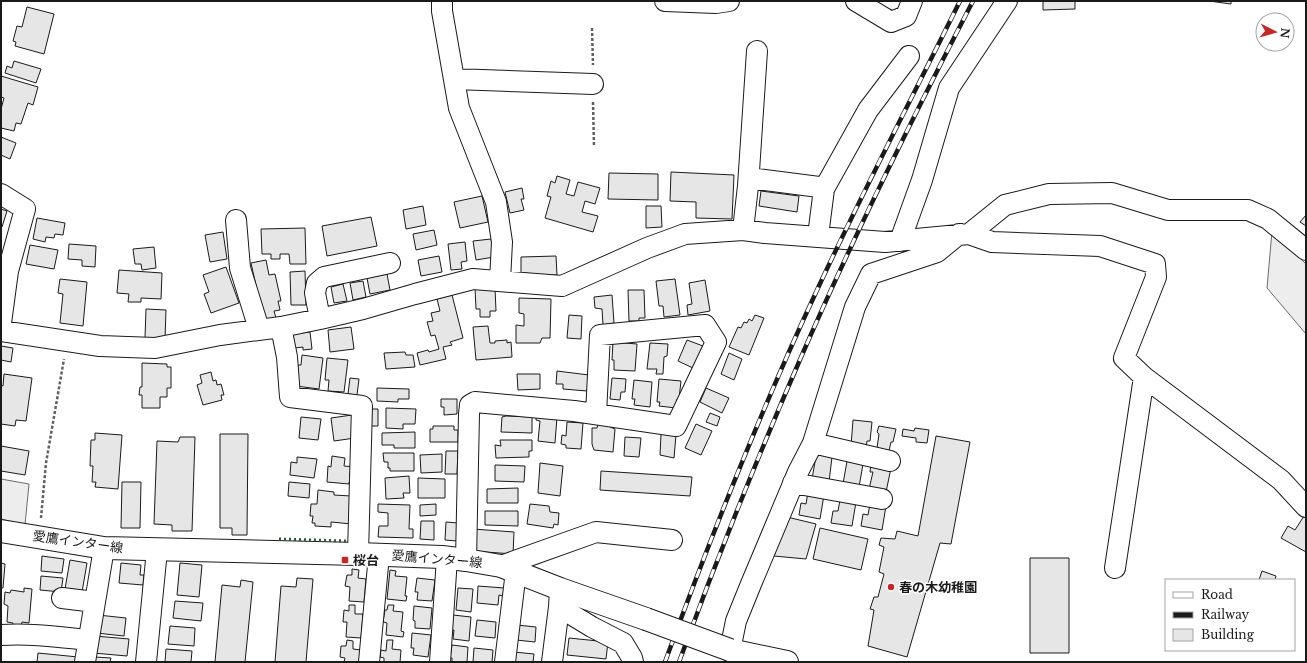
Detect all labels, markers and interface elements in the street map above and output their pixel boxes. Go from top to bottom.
north arrow [1255,12,1295,52]
text: N [1277,27,1292,40]
street label: 愛鷹インター線 [32,527,124,557]
street label: 愛鷹インター線 [391,547,483,571]
place label: 桜台 [353,552,379,569]
marker: 桜台 [340,555,350,565]
place label: 春の木幼稚園 [899,579,977,596]
legend [1165,579,1295,651]
marker: 春の木幼稚園 [886,582,896,592]
text: Road [1201,587,1233,602]
text: Railway [1201,607,1250,622]
text: Building [1201,627,1255,642]

